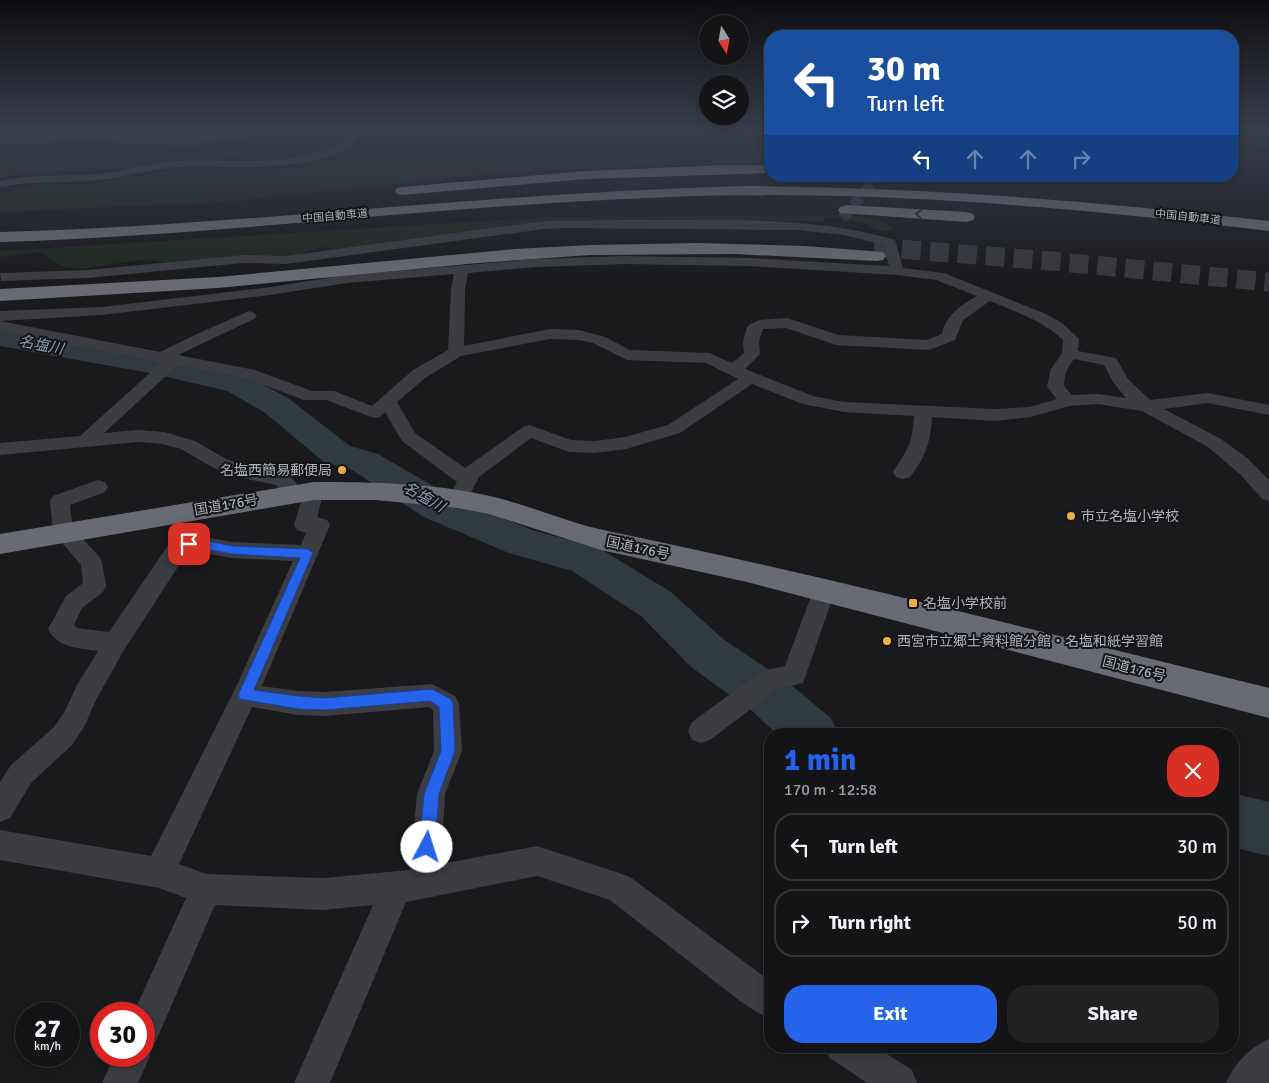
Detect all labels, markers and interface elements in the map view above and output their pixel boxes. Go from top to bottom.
north arrow [699,15,749,65]
map controls [699,15,749,125]
text: 30 m [867,47,941,90]
icon: left [784,50,849,115]
button: layers [699,75,749,125]
text: Turn left [867,90,945,117]
icon: left [908,145,936,173]
icon: ahead [961,145,989,173]
icon: ahead [1014,145,1042,173]
icon: right [1067,145,1095,173]
street label: 中国自動車道 [302,207,368,225]
street label: 中国自動車道 [1155,207,1221,227]
one-way arrow [914,208,922,219]
water label: 名塩川 [17,332,67,359]
place label: 名塩西簡易郵便局 [220,462,332,479]
marker: 名塩西簡易郵便局 [336,464,348,476]
water label: 名塩川 [400,478,450,517]
street label: 国道176号 [193,491,259,519]
place label: 市立名塩小学校 [1081,508,1179,525]
marker: 市立名塩小学校 [1065,510,1077,522]
pin [168,523,210,565]
icon: arrive [175,530,203,558]
street label: 国道176号 [605,533,671,563]
place label: 名塩小学校前 [923,595,1007,612]
marker: 名塩小学校前 [907,597,919,609]
place label: 西宮市立郷土資料館分館・名塩和紙学習館 [897,633,1163,650]
marker: 西宮市立郷土資料館分館・名塩和紙学習館 [881,635,893,647]
street label: 国道176号 [1101,653,1167,685]
text: 1 min [784,742,856,779]
button: close [1167,745,1219,797]
text: 170 m · 12:58 [784,780,877,800]
position arrow [400,820,452,872]
icon: left [786,833,814,861]
text: Turn left [829,835,898,859]
text: 30 m [1177,835,1217,859]
icon: right [786,909,814,937]
text: Turn right [829,911,911,935]
text: 50 m [1177,911,1217,935]
button: Exit [784,985,997,1043]
button: Share [1007,985,1219,1043]
speed limit sign: 30 [90,1002,155,1067]
text: 27 [34,1013,61,1044]
text: km/h [34,1039,61,1054]

